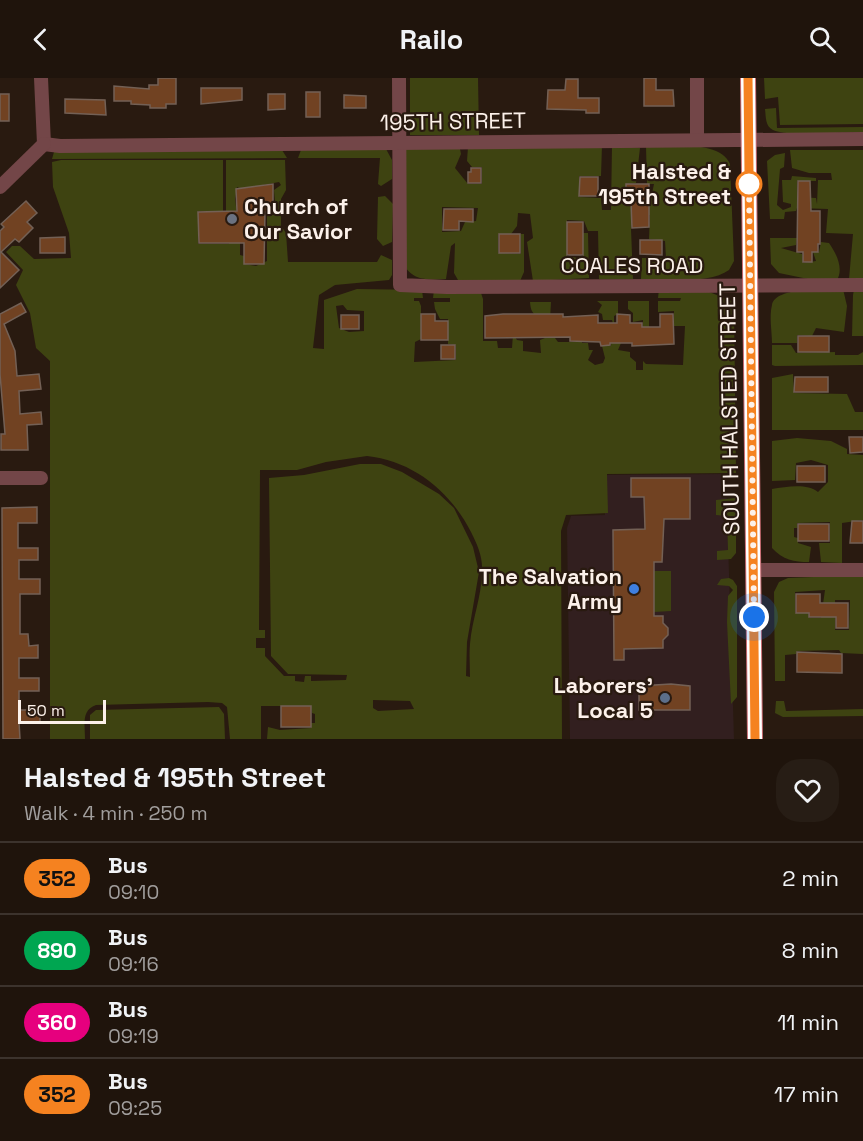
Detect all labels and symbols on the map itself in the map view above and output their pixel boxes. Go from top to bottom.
street label: 195TH STREET [380,106,526,136]
place label: Halsted & 195th Street [598,157,731,210]
marker: Halsted & 195th Street [736,171,762,197]
place label: Church of Our Savior [244,192,353,245]
marker: Church of Our Savior [225,212,239,226]
street label: COALES ROAD [561,251,703,279]
street label: SOUTH HALSTED STREET [713,283,745,535]
place label: The Salvation Army [479,562,622,615]
marker: The Salvation Army [627,582,641,596]
your location [739,602,769,632]
place label: Laborers' Local 5 [554,671,653,724]
marker: Laborers' Local 5 [658,691,672,705]
scale bar [18,697,106,724]

